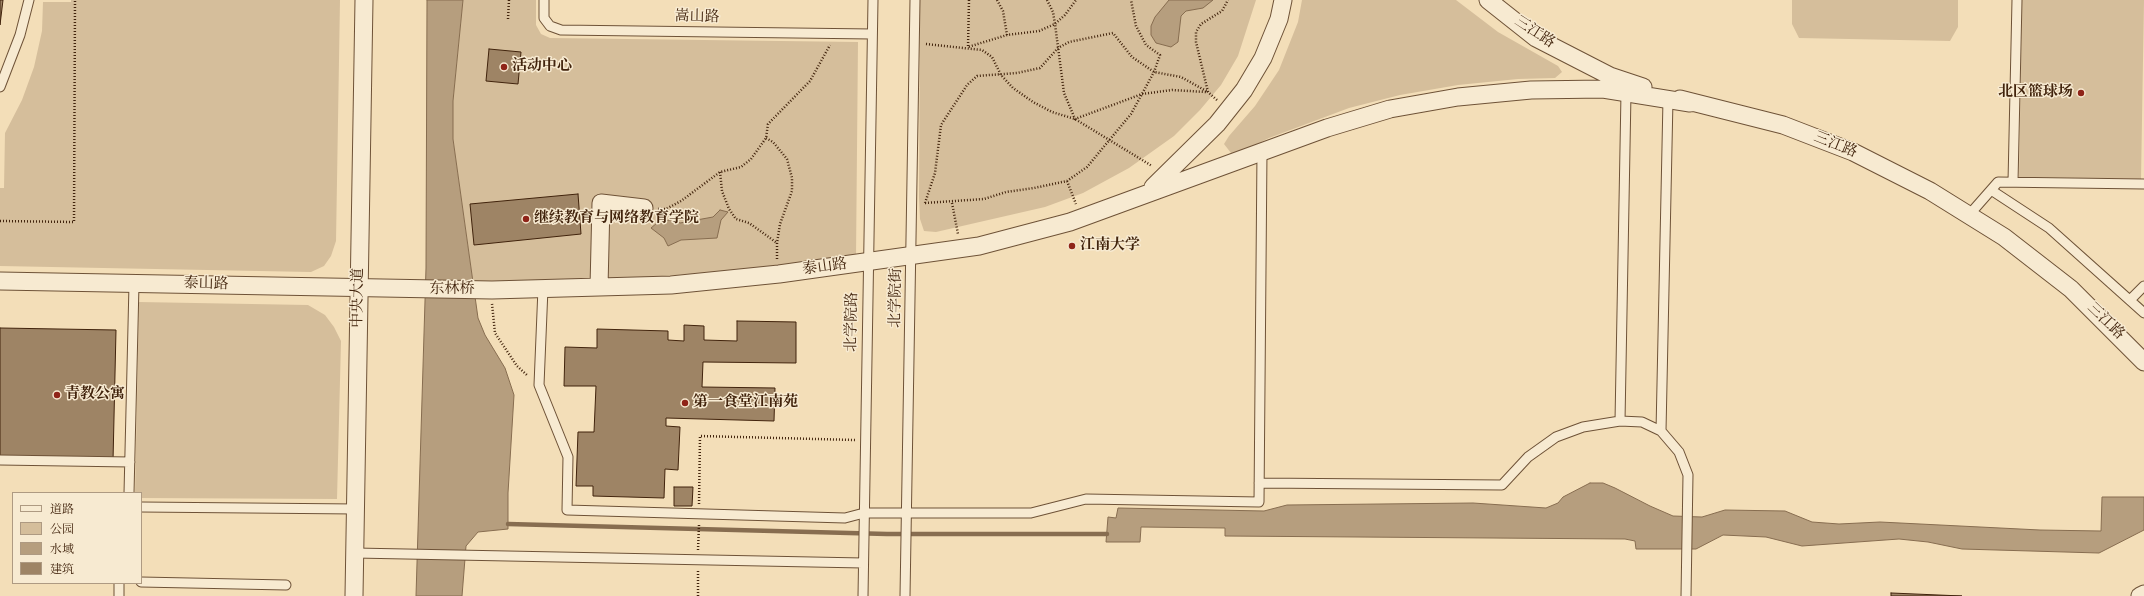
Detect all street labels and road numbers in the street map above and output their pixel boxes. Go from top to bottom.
street label: 嵩山路 [674,9,720,27]
street label: 三江路 [1510,13,1558,53]
street label: 三江路 [1811,129,1859,163]
street label: 泰山路 [801,256,849,280]
street label: 中央大道 [349,268,369,328]
street label: 北学院街 [887,268,907,328]
street label: 泰山路 [183,276,229,294]
street label: 东林桥 [430,281,474,299]
street label: 北学院路 [843,292,863,352]
street label: 三江路 [2083,300,2127,344]

